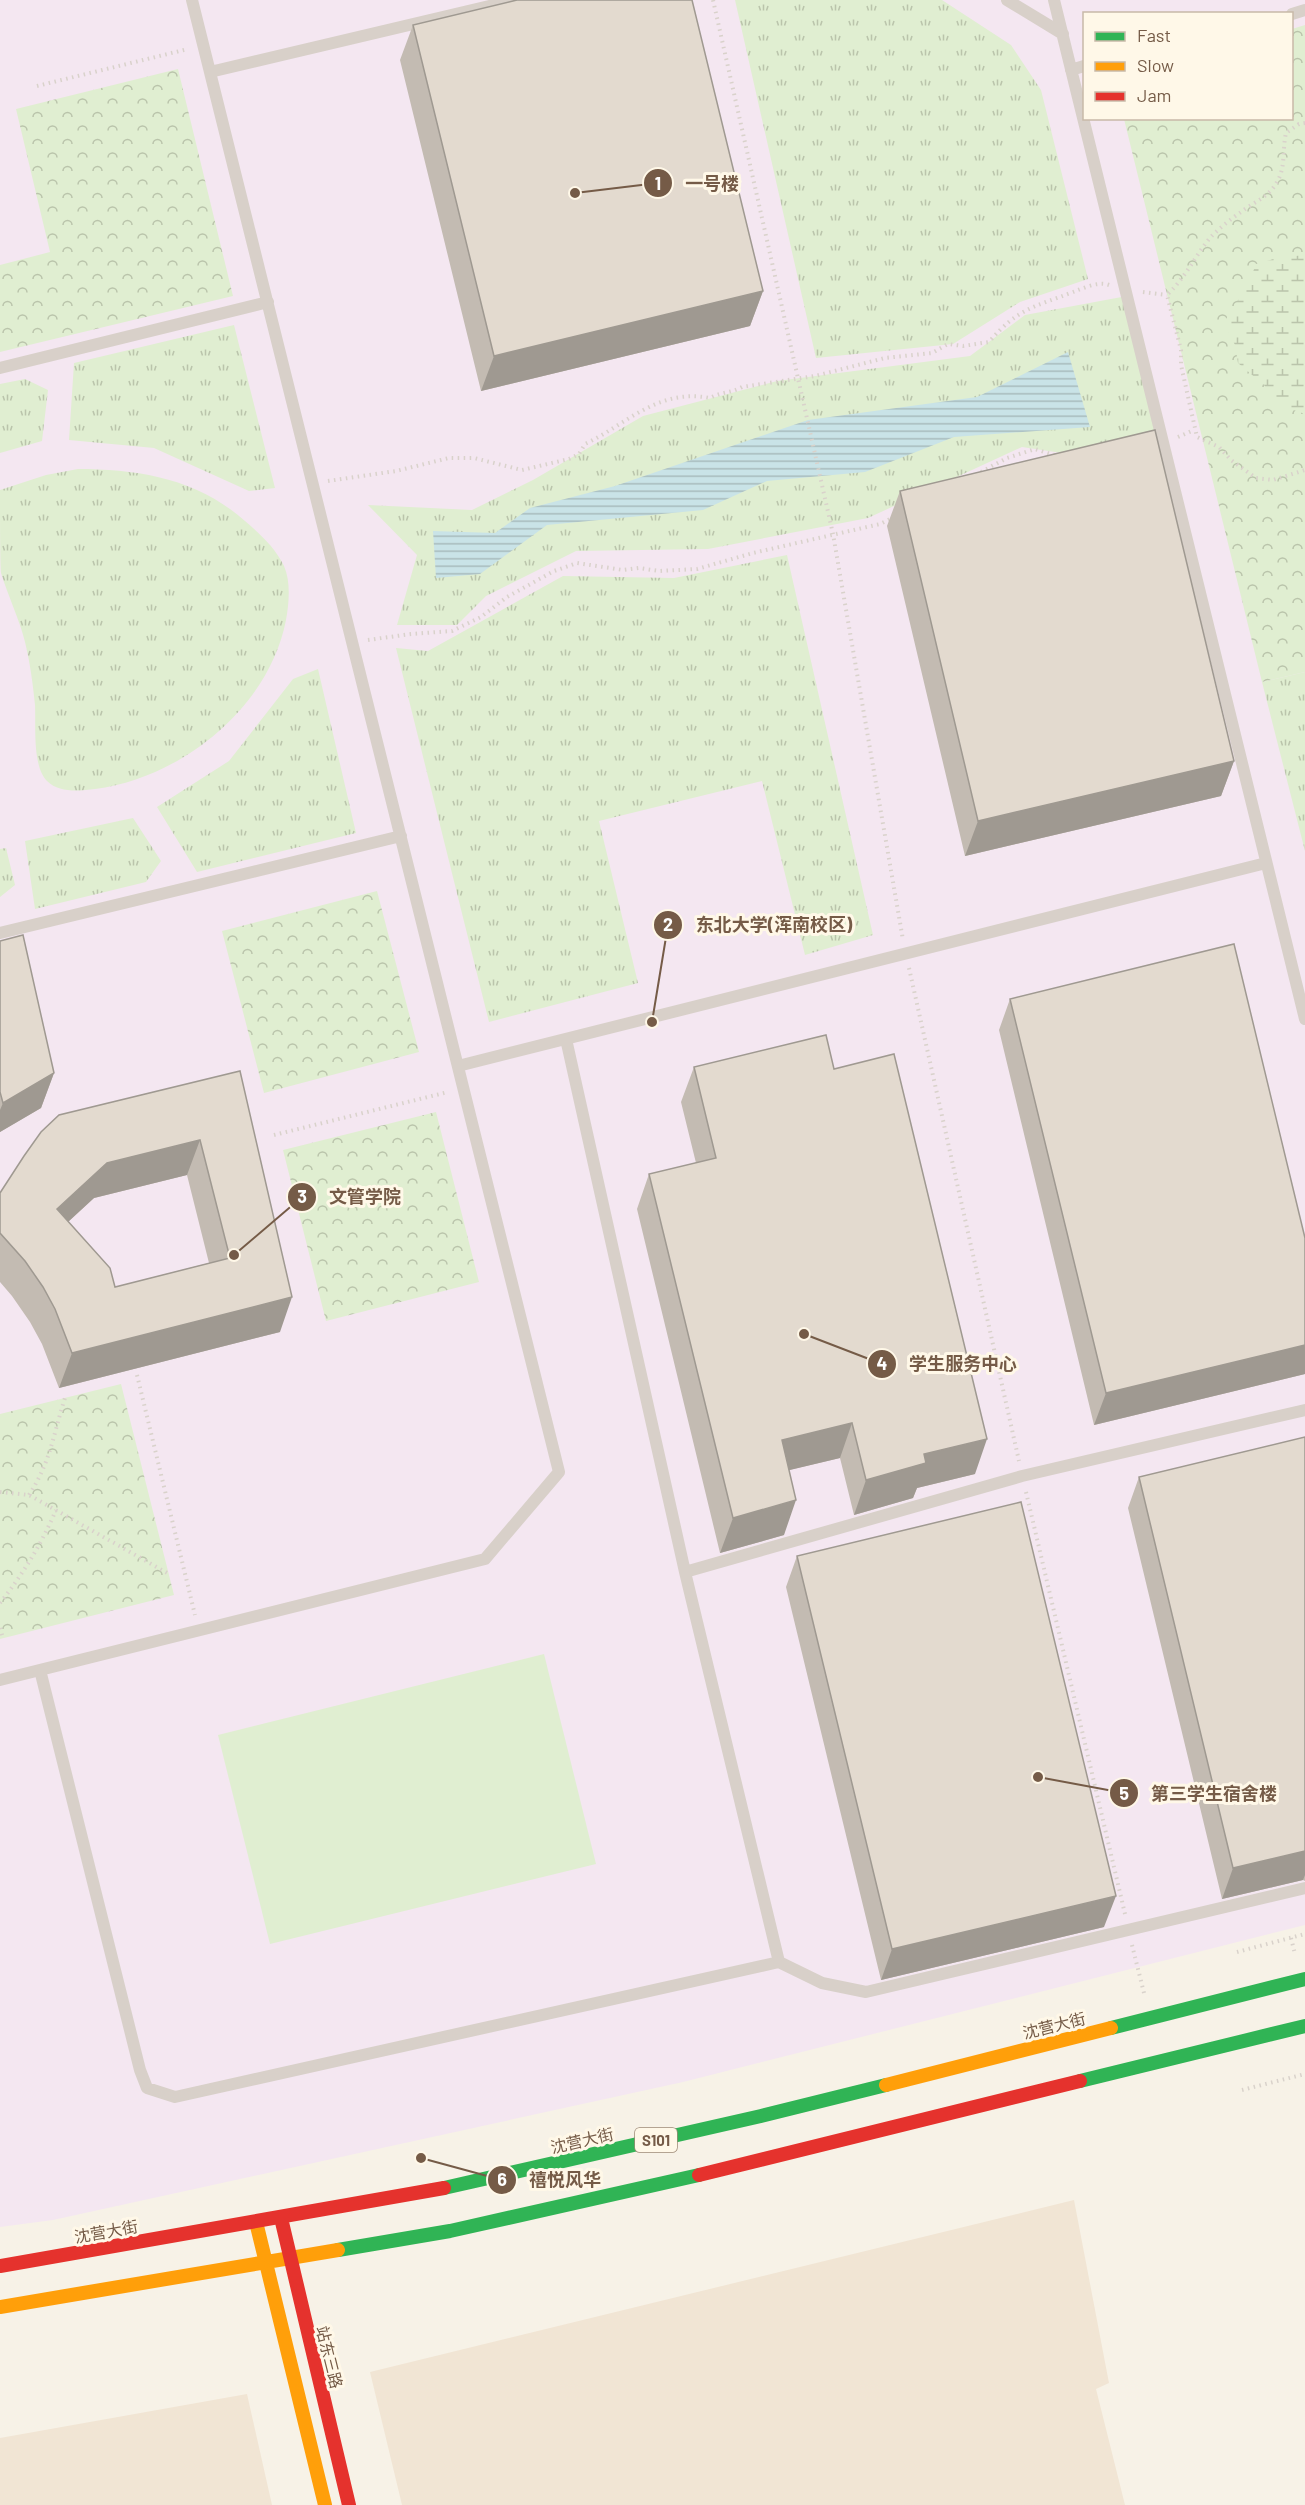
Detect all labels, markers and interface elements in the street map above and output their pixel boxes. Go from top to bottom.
legend [1083,12,1293,120]
text: Fast [1137,24,1171,46]
text: Slow [1137,54,1174,76]
text: Jam [1137,84,1171,106]
callout: 一号楼 [643,165,751,201]
text: 1 [655,172,661,194]
text: 一号楼 [685,172,739,194]
callout: 东北大学(浑南校区) [653,907,864,943]
text: 2 [663,913,673,935]
text: 东北大学(浑南校区) [696,913,853,935]
callout: 文管学院 [287,1179,413,1215]
text: 3 [297,1185,307,1207]
text: 文管学院 [329,1185,401,1207]
callout: 学生服务中心 [867,1346,1029,1382]
text: 4 [877,1352,888,1374]
text: 学生服务中心 [909,1352,1017,1374]
callout: 第三学生宿舍楼 [1109,1775,1289,1811]
text: 5 [1119,1782,1129,1804]
text: 第三学生宿舍楼 [1151,1782,1277,1804]
street label: 沈营大街 [1021,2008,1087,2042]
street label: 沈营大街 [549,2124,615,2156]
road number: S101 [635,2128,677,2152]
callout: 禧悦风华 [487,2162,613,2198]
text: 6 [497,2168,507,2190]
text: 禧悦风华 [529,2168,601,2190]
street label: 沈营大街 [73,2216,139,2246]
street label: 站东三路 [313,2324,347,2390]

